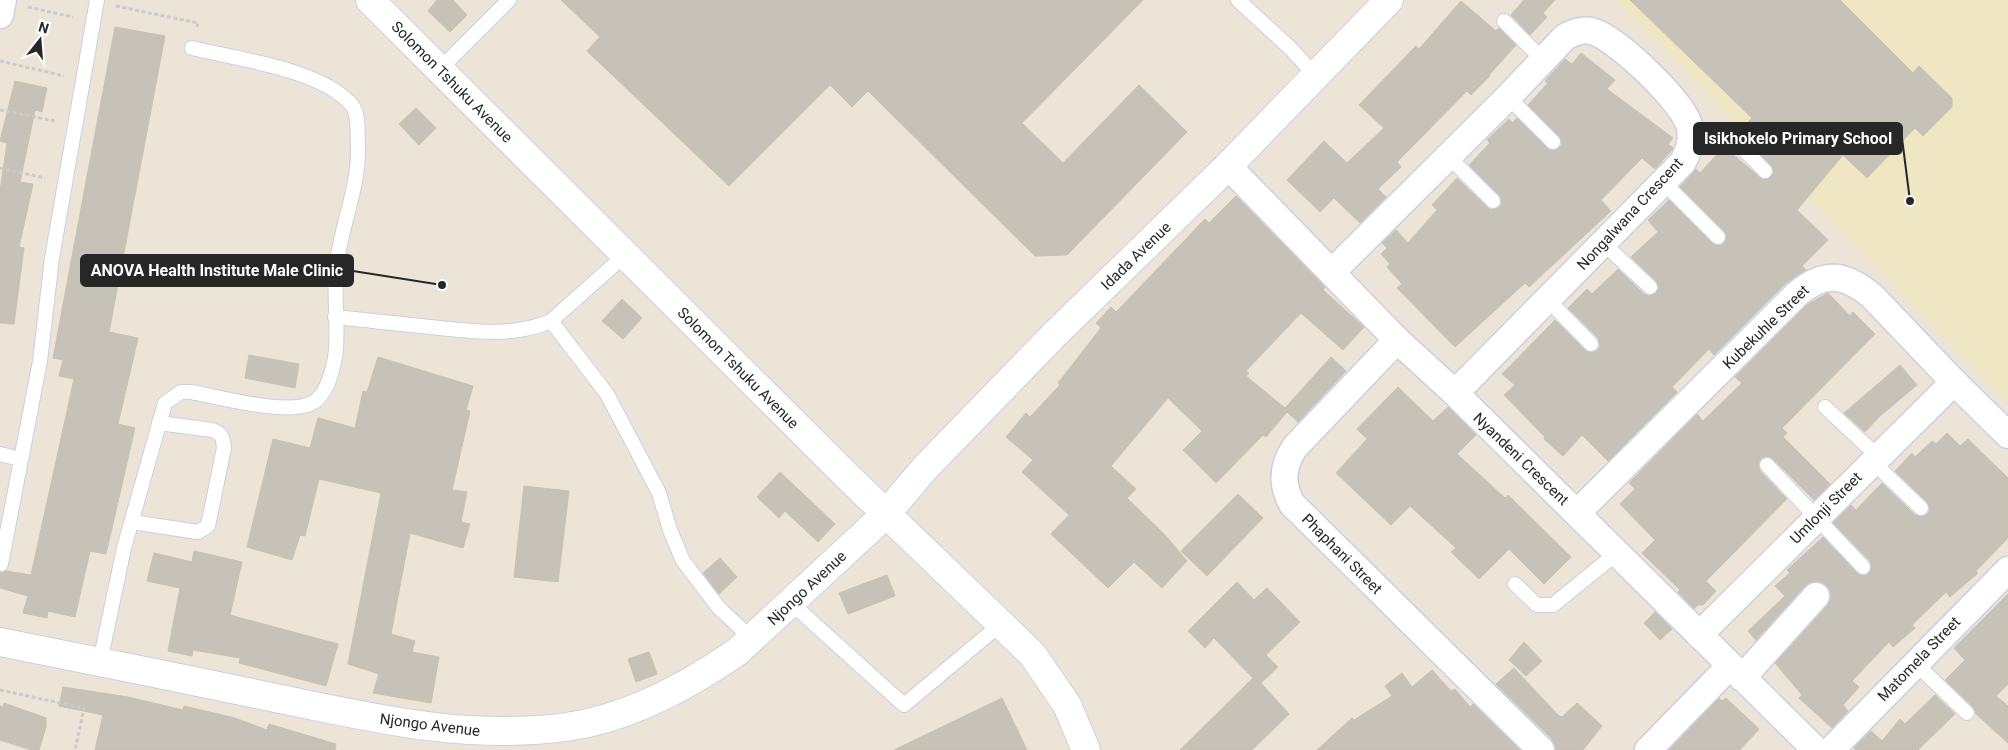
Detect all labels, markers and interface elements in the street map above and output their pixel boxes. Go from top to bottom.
north arrow [15,15,65,65]
text: N [37,18,51,37]
street label: Solomon Tshuku Avenue [388,18,516,146]
callout: Isikhokelo Primary School [1694,123,1902,154]
text: Isikhokelo Primary School [1704,129,1892,148]
street label: Nongalwana Crescent [1573,154,1687,274]
street label: Idada Avenue [1097,218,1175,294]
callout: ANOVA Health Institute Male Clinic [81,255,353,286]
text: ANOVA Health Institute Male Clinic [91,261,343,280]
street label: Kubekuhle Street [1719,281,1813,373]
street label: Solomon Tshuku Avenue [674,304,802,432]
street label: Nyandeni Crescent [1470,409,1572,509]
street label: Umlonji Street [1786,468,1866,548]
street label: Phaphani Street [1298,510,1386,598]
street label: Njongo Avenue [764,547,850,629]
street label: Matomela Street [1874,613,1964,705]
street label: Njongo Avenue [379,710,481,740]

